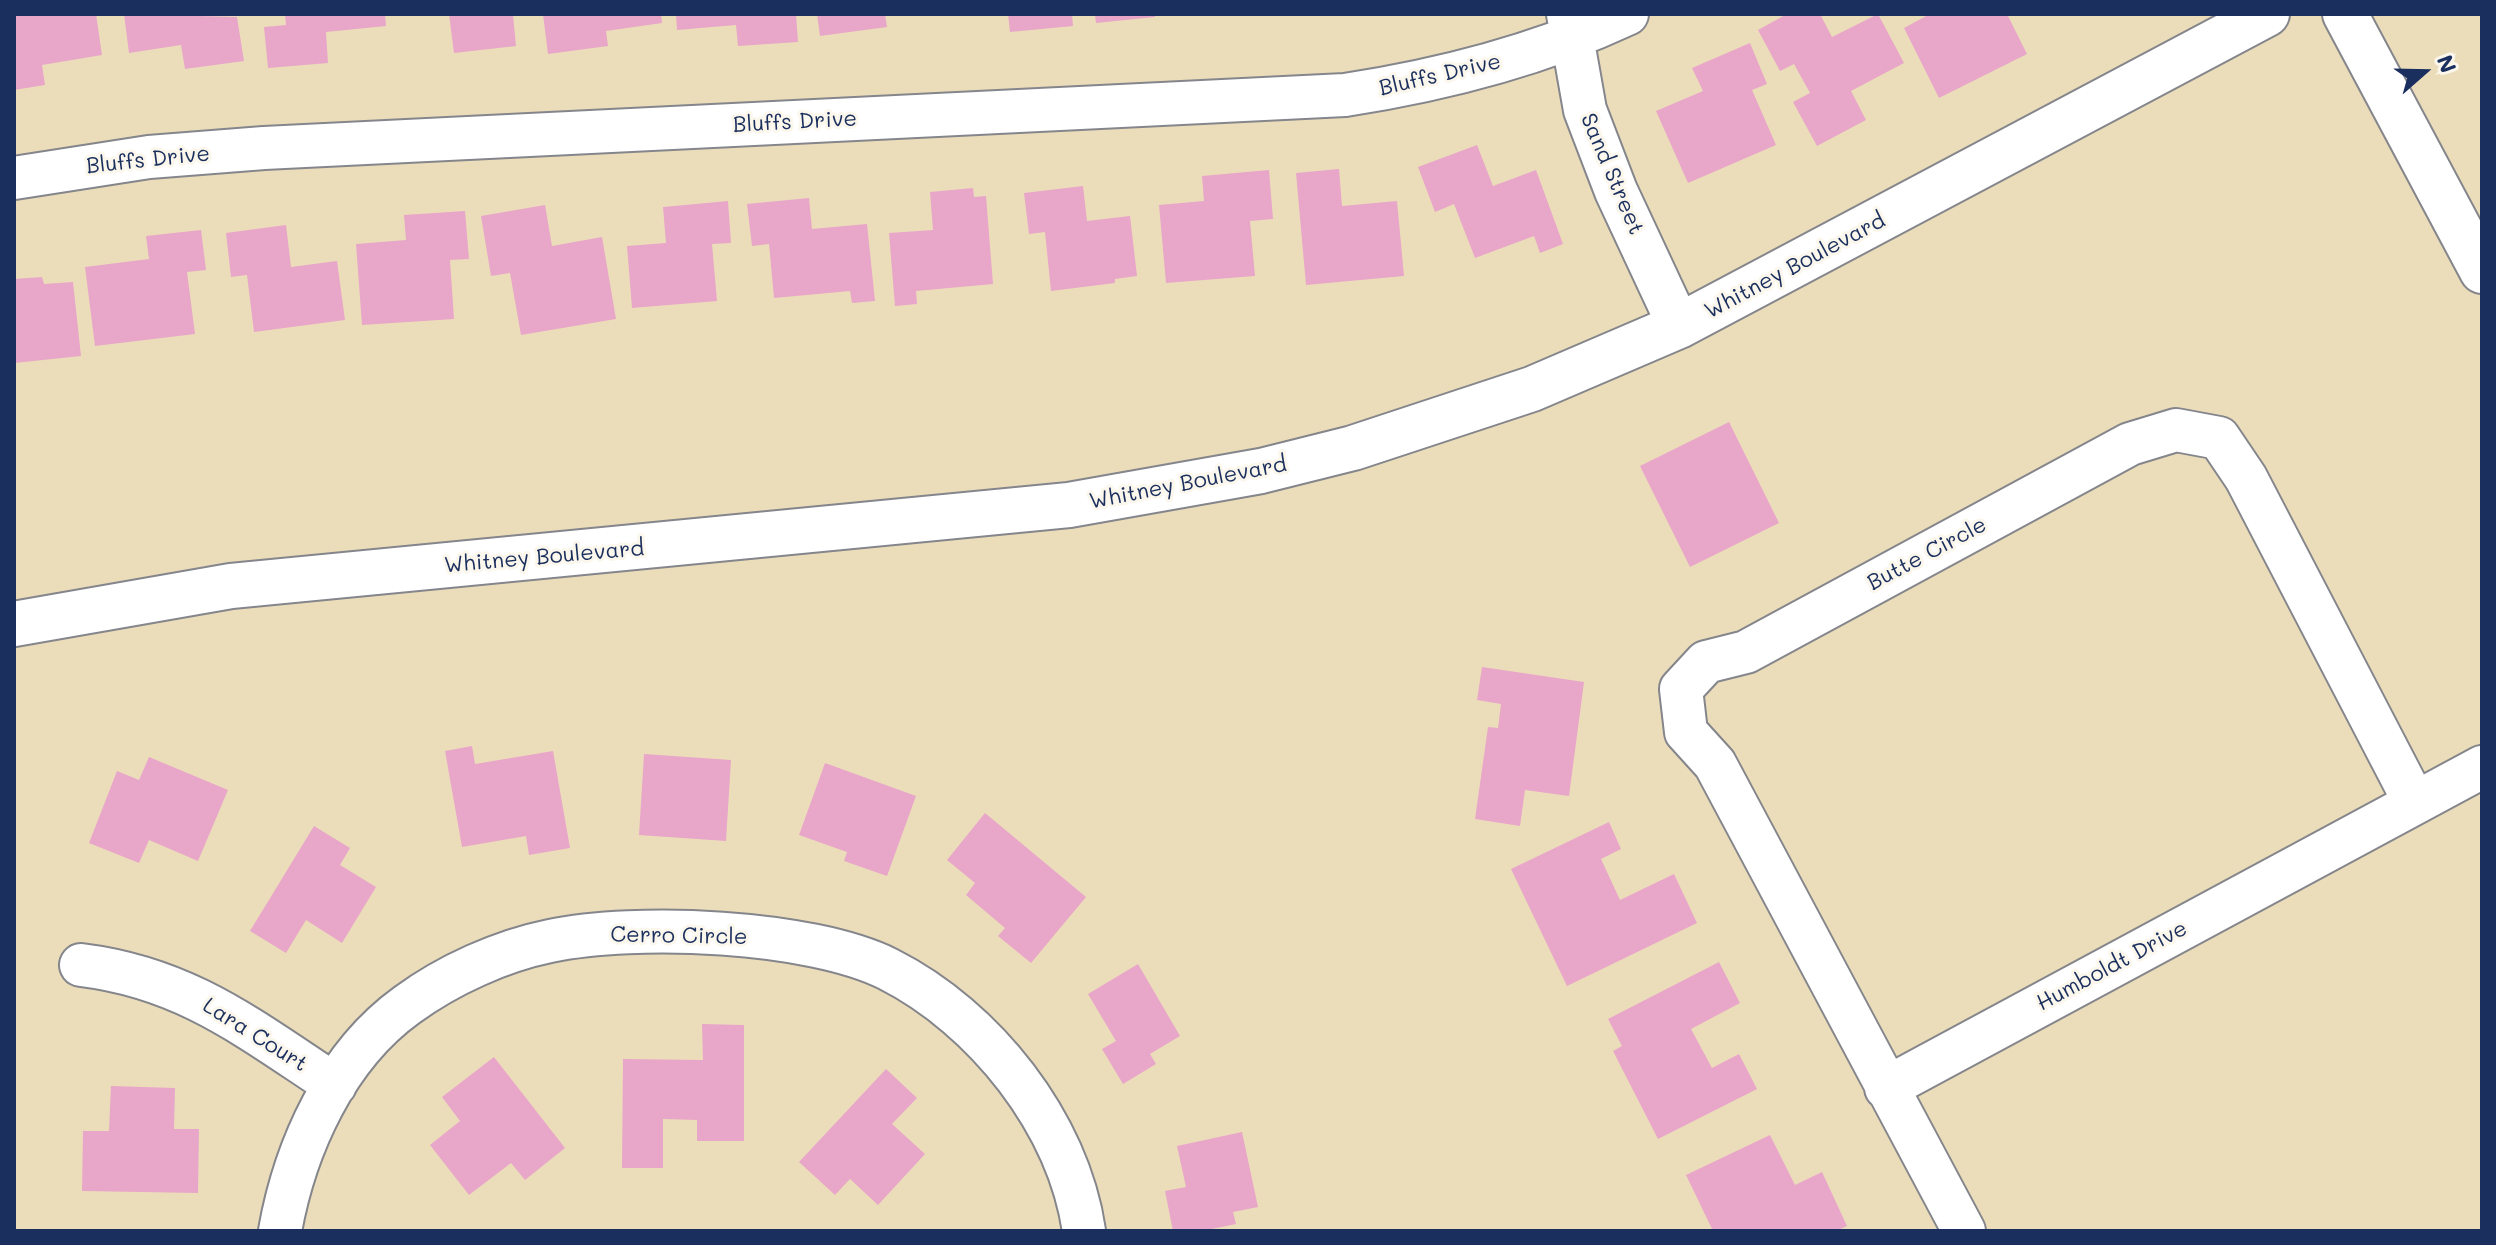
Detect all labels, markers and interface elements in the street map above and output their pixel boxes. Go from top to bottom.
north arrow [2384,32,2464,112]
street label: Bluffs Drive [1377,48,1503,102]
text: N [2431,51,2464,76]
street label: Bluffs Drive [732,106,858,138]
street label: Sand Street [1575,109,1649,239]
street label: Bluffs Drive [85,140,211,180]
street label: Whitney Boulevard [1700,207,1890,325]
street label: Whitney Boulevard [1087,451,1289,515]
street label: Butte Circle [1863,512,1991,596]
street label: Whitney Boulevard [443,535,645,579]
street label: Humboldt Drive [2032,915,2192,1017]
street label: Cerro Circle [610,922,748,950]
street label: Lara Court [198,992,312,1078]

